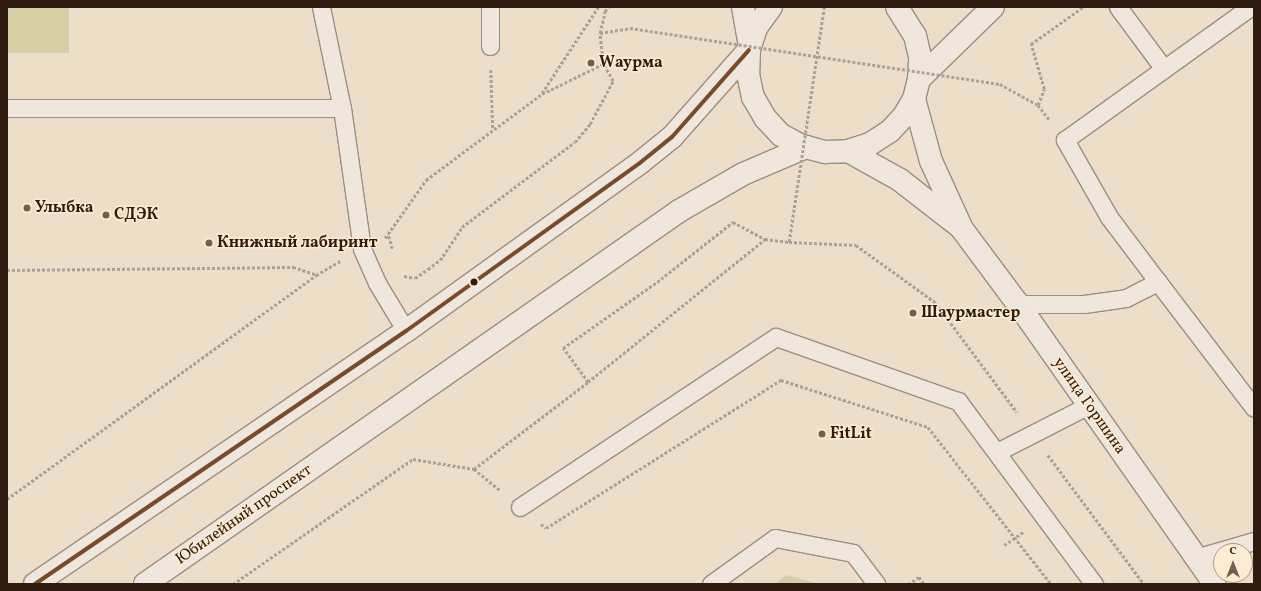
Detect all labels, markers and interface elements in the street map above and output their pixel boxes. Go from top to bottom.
place label: Wаурма [599,53,663,73]
marker: Wаурма [586,58,596,68]
place label: Улыбка [35,198,93,218]
marker: Улыбка [22,203,32,213]
place label: СДЭК [114,205,158,225]
marker: СДЭК [101,210,111,220]
place label: Книжный лабиринт [217,233,378,253]
marker: Книжный лабиринт [204,238,214,248]
unlabelled marker [469,277,479,287]
place label: Шаурмастер [921,303,1020,323]
marker: Шаурмастер [908,308,918,318]
street label: улица Горшина [1048,354,1130,458]
place label: FitLit [830,424,872,444]
marker: FitLit [817,429,827,439]
street label: Юбилейный проспект [172,461,316,569]
north arrow [1213,543,1253,583]
text: С [1229,544,1237,559]

